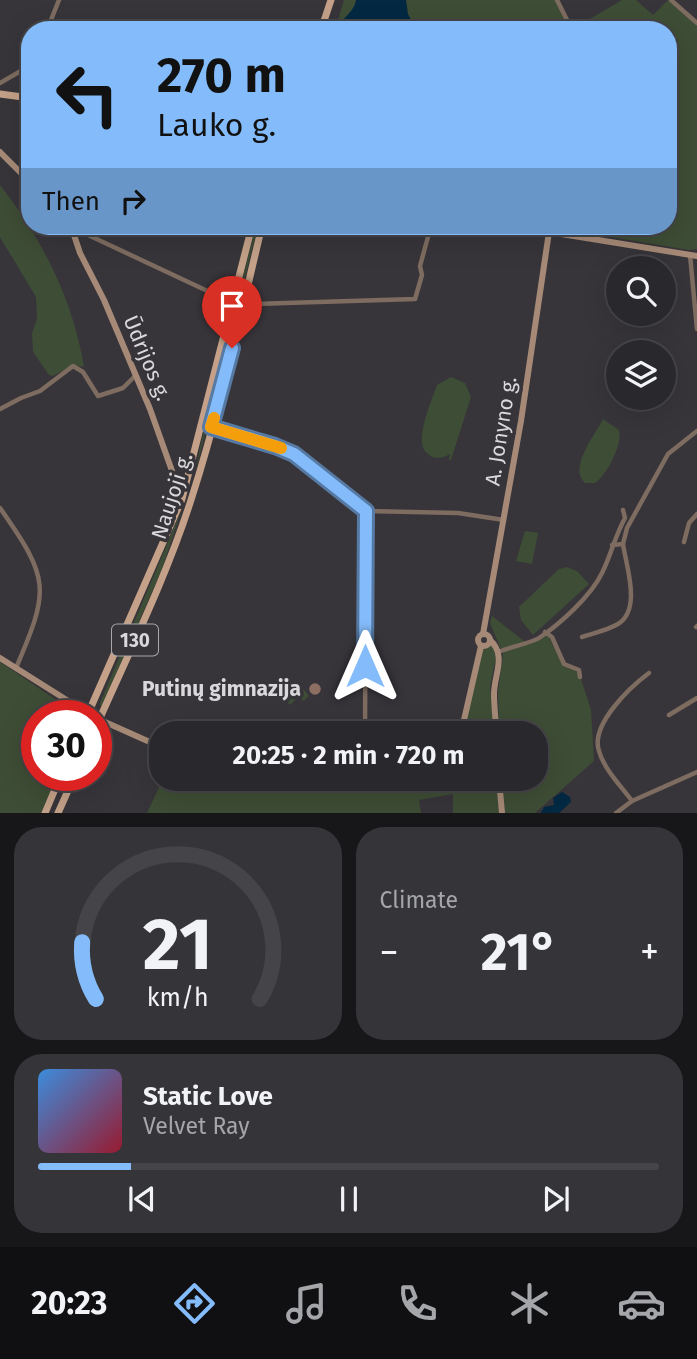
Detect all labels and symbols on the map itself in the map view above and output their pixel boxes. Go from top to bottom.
pin [202,276,262,348]
street label: Ūdrijos g. [117,312,177,404]
street label: A. Jonyno g. [480,375,522,487]
street label: Naujoji g. [146,449,198,543]
road number: 130 [112,624,158,656]
position arrow [328,629,402,703]
place label: Putinų gimnazija [142,676,301,702]
marker: Putinų gimnazija [307,681,323,697]
speed limit sign: 30 [21,700,112,791]

